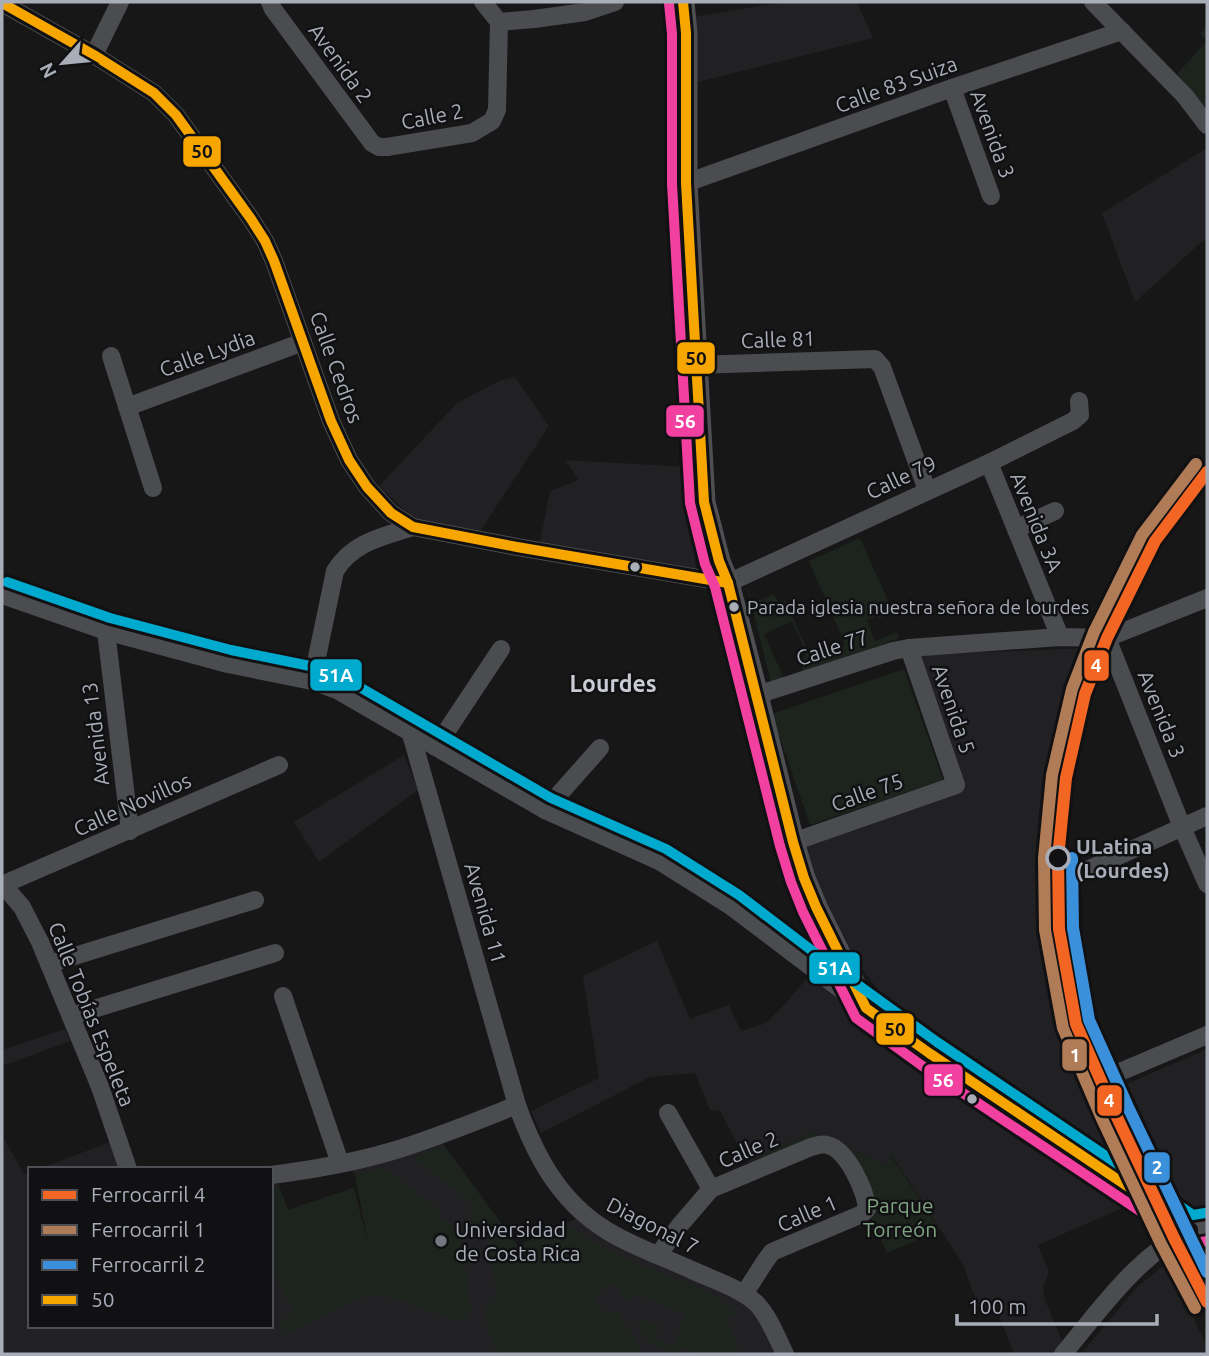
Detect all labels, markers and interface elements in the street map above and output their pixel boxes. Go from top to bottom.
street label: Avenida 2 [304,19,378,107]
north arrow [28,28,98,98]
street label: Calle 83 Suiza [832,51,960,117]
text: N [35,59,61,82]
street label: Avenida 3 [966,87,1020,181]
street label: Calle 2 [399,98,465,134]
line badge: 50 [182,135,222,168]
text: 50 [191,140,213,162]
street label: Calle Cedros [306,308,368,426]
street label: Calle Lydia [156,325,258,381]
street label: Calle 81 [740,326,816,352]
line badge: 50 [676,341,716,375]
text: 50 [685,347,707,369]
line badge: 56 [665,404,705,438]
text: 56 [674,410,696,432]
street label: Calle 79 [862,450,940,504]
street label: Avenida 3A [1006,469,1068,576]
unlabelled marker [628,560,642,574]
place label: Parada iglesia nuestra señora de lourdes [747,596,1089,618]
marker: Parada iglesia nuestra señora de lourdes [727,600,741,614]
street label: Calle 77 [793,624,871,670]
line badge: 4 [1083,649,1110,682]
text: 4 [1091,654,1102,676]
line badge: 51A [309,658,363,692]
street label: Avenida 5 [928,662,980,756]
text: 51A [319,664,354,686]
street label: Avenida 3 [1134,667,1190,761]
district label: Lourdes [569,671,657,696]
street label: Avenida 13 [77,681,113,787]
street label: Calle Novillos [70,767,194,841]
street label: Calle 75 [828,768,906,816]
place label: ULatina (Lourdes) [1076,834,1170,882]
marker: ULatina (Lourdes) [1046,846,1070,870]
street label: Avenida 11 [460,860,512,966]
street label: Calle Tobías Espeleta [44,918,140,1110]
line badge: 51A [808,951,861,985]
text: 51A [818,957,853,979]
line badge: 50 [875,1012,915,1046]
text: 50 [884,1018,906,1040]
line badge: 1 [1061,1038,1088,1072]
text: 1 [1070,1044,1080,1066]
line badge: 56 [923,1063,964,1097]
text: 56 [932,1069,954,1091]
line badge: 4 [1096,1084,1123,1117]
text: 4 [1104,1089,1115,1111]
unlabelled marker [965,1092,979,1106]
street label: Calle 2 [714,1126,782,1172]
line badge: 2 [1143,1151,1171,1184]
text: 2 [1152,1156,1162,1178]
legend [28,1167,273,1328]
text: Ferrocarril 4 [91,1182,205,1206]
street label: Calle 1 [773,1190,841,1236]
street label: Diagonal 7 [603,1192,703,1258]
park label: Parque Torreón [863,1193,937,1241]
text: Ferrocarril 1 [91,1217,205,1241]
place label: Universidad de Costa Rica [455,1217,580,1265]
marker: Universidad de Costa Rica [433,1233,449,1249]
text: Ferrocarril 2 [91,1252,205,1276]
scale bar [957,1282,1156,1326]
text: 50 [91,1287,115,1311]
text: 100 m [968,1294,1026,1318]

